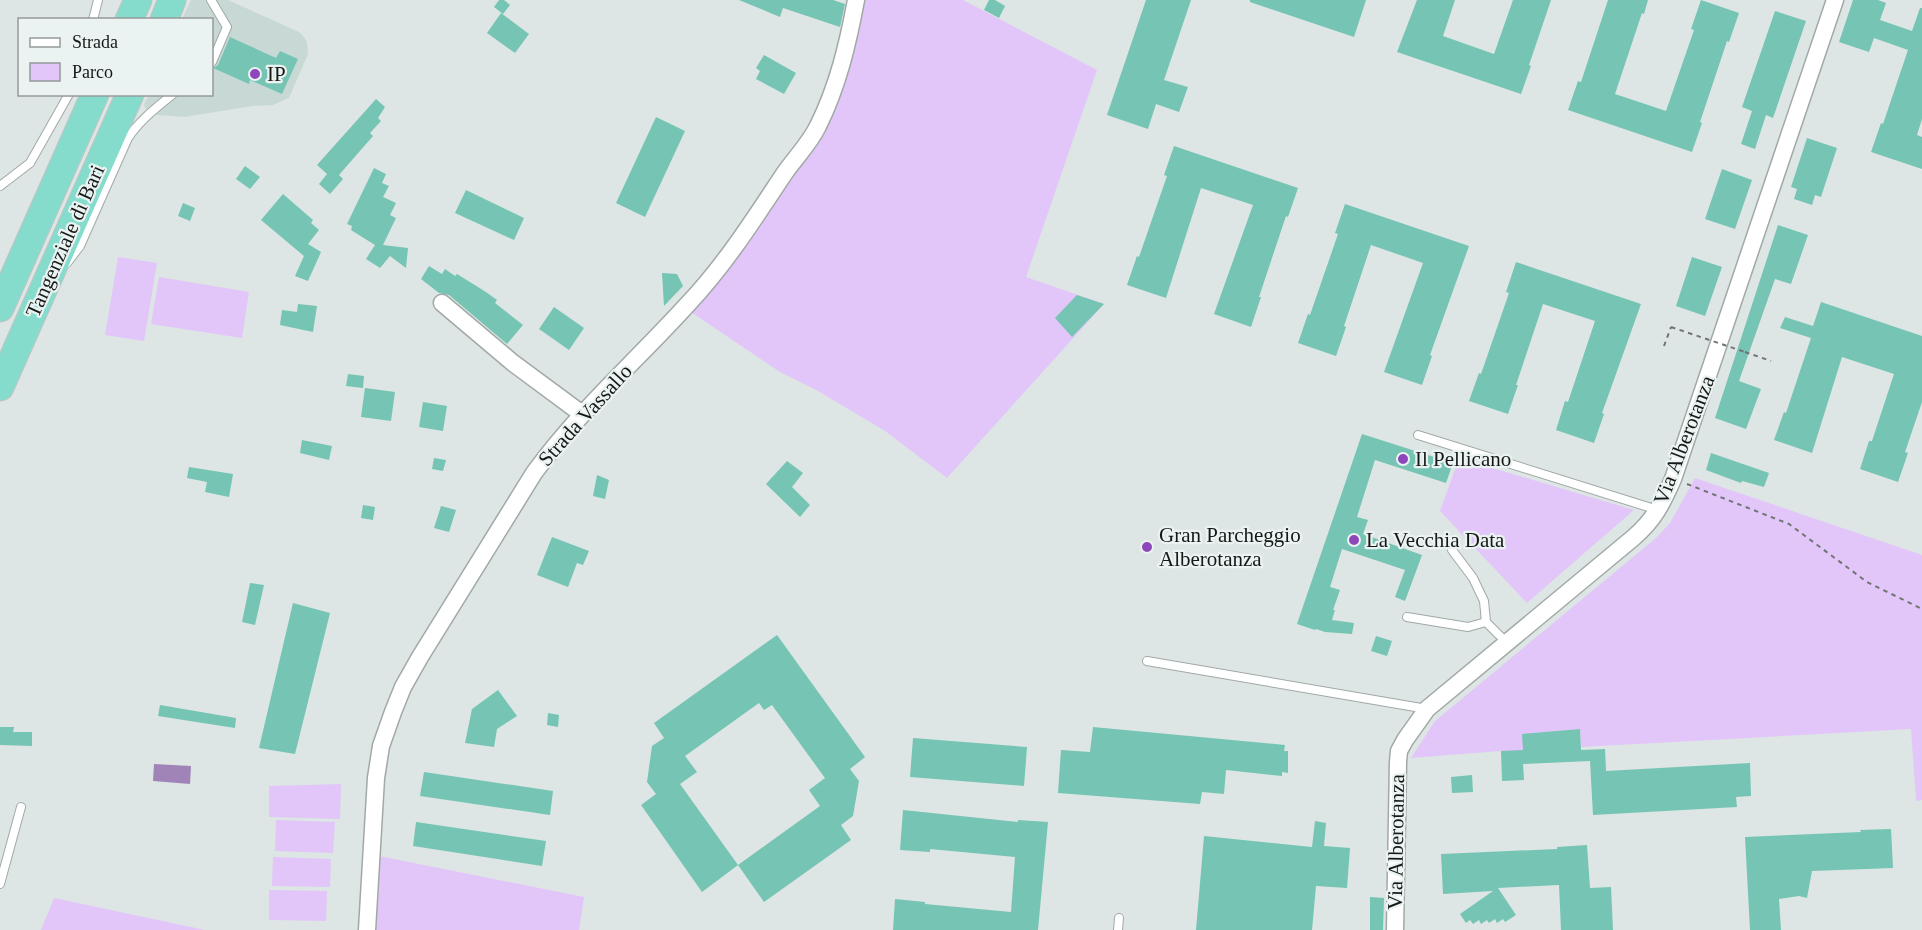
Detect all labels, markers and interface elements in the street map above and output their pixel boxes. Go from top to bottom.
legend [18,18,213,96]
text: Strada [72,32,118,52]
text: Parco [72,62,113,82]
place label: IP [267,62,286,86]
marker: IP [248,67,262,81]
street label: Tangenziale di Bari [21,161,109,321]
street label: Strada Vassallo [533,359,637,471]
street label: Via Alberotanza [1648,372,1720,508]
place label: Il Pellicano [1415,447,1511,471]
marker: Il Pellicano [1396,452,1410,466]
place label: Gran Parcheggio Alberotanza [1159,523,1301,571]
place label: La Vecchia Data [1366,528,1505,552]
marker: La Vecchia Data [1347,533,1361,547]
marker: Gran Parcheggio Alberotanza [1140,540,1154,554]
street label: Via Alberotanza [1383,773,1409,910]

